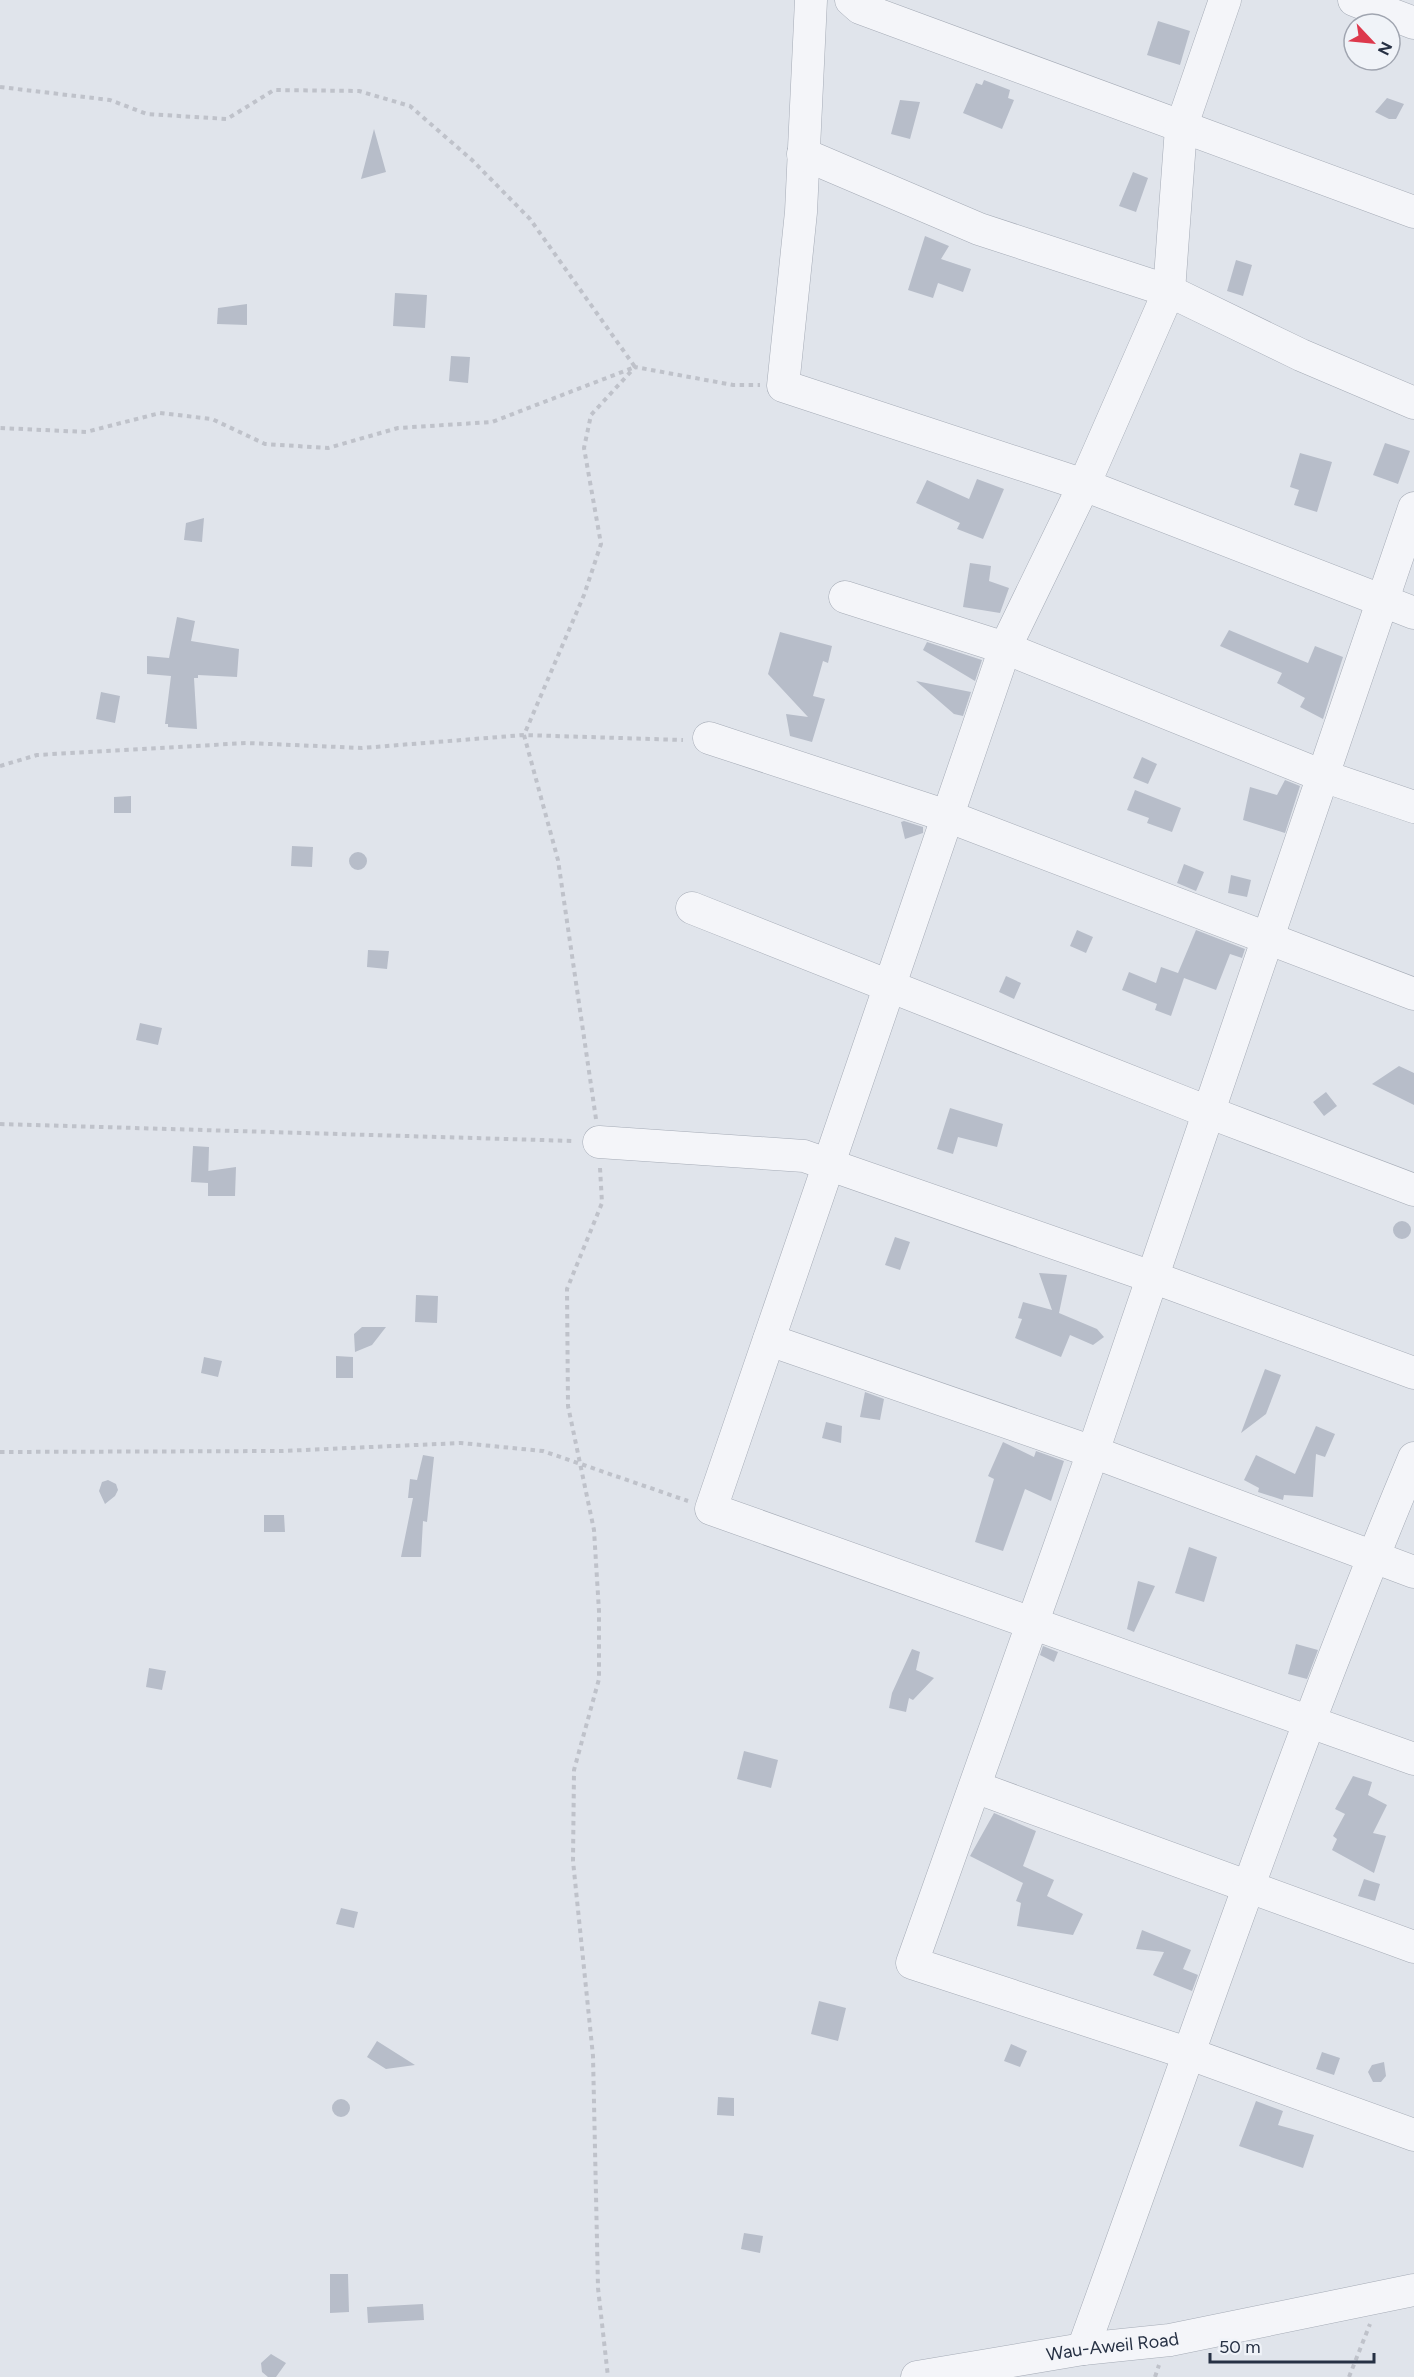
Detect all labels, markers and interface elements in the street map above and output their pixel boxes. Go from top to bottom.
north arrow [1342,12,1402,72]
text: N [1374,39,1396,58]
scale bar [1210,2326,1374,2364]
street label: Wau-Aweil Road [1045,2327,1181,2366]
text: 50 m [1219,2336,1261,2358]

